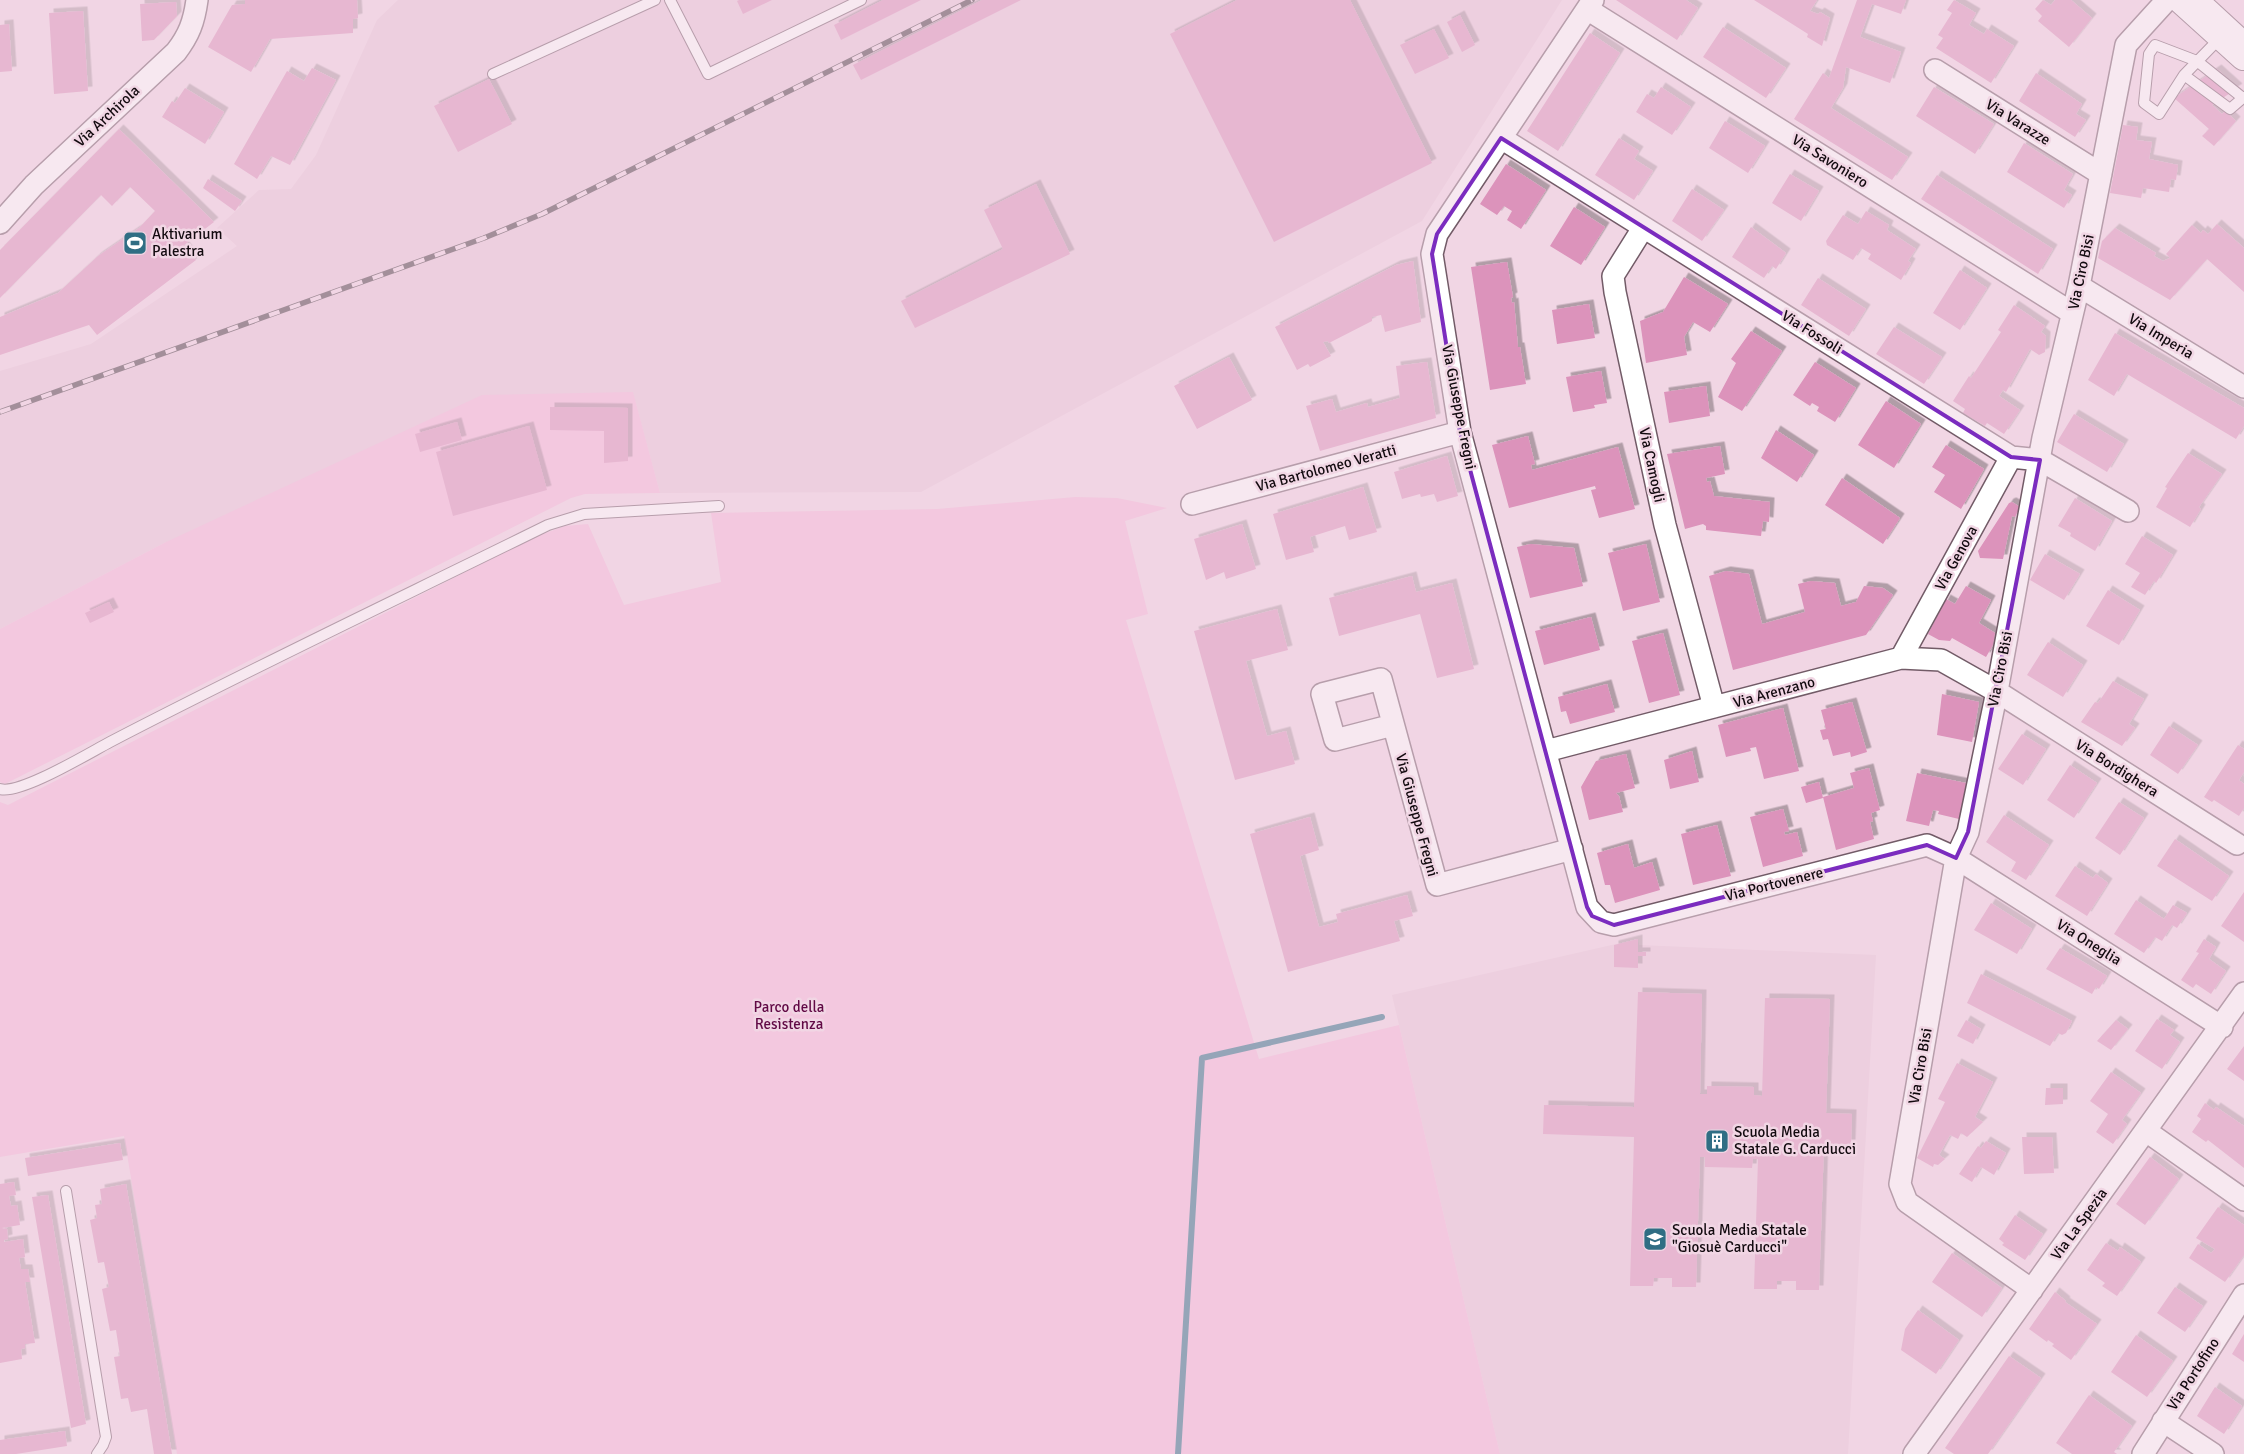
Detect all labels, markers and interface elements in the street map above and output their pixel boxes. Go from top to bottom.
street label: Via Archirola [71,81,143,151]
street label: Via Varazze [1982,95,2054,149]
street label: Via Savoniero [1789,130,1872,192]
place label: Aktivarium Palestra [152,225,222,260]
sports icon: Aktivarium Palestra [122,230,148,256]
street label: Via Ciro Bisi [2064,233,2098,311]
street label: Via Fossoli [1778,306,1846,358]
street label: Via Imperia [2125,310,2197,362]
street label: Via Giuseppe Fregni [1438,343,1480,471]
street label: Via Camogli [1635,426,1669,504]
street label: Via Bartolomeo Veratti [1254,441,1398,495]
street label: Via Genova [1931,523,1981,593]
street label: Via Ciro Bisi [1984,630,2016,708]
street label: Via Arenzano [1731,672,1817,712]
street label: Via Bordighera [2072,735,2162,801]
street label: Via Giuseppe Fregni [1392,751,1442,879]
street label: Via Portovenere [1723,863,1825,905]
street label: Via Oneglia [2053,915,2125,969]
park label: Parco della Resistenza [754,998,824,1033]
street label: Via Ciro Bisi [1904,1027,1936,1105]
place label: Scuola Media Statale G. Carducci [1734,1123,1856,1158]
building icon: Scuola Media Statale G. Carducci [1704,1128,1730,1154]
street label: Via La Spezia [2047,1185,2111,1263]
place label: Scuola Media Statale "Giosuè Carducci" [1672,1221,1807,1256]
school or university icon: Scuola Media Statale "Giosuè Carducci" [1642,1226,1668,1252]
street label: Via Portofino [2163,1334,2223,1414]

